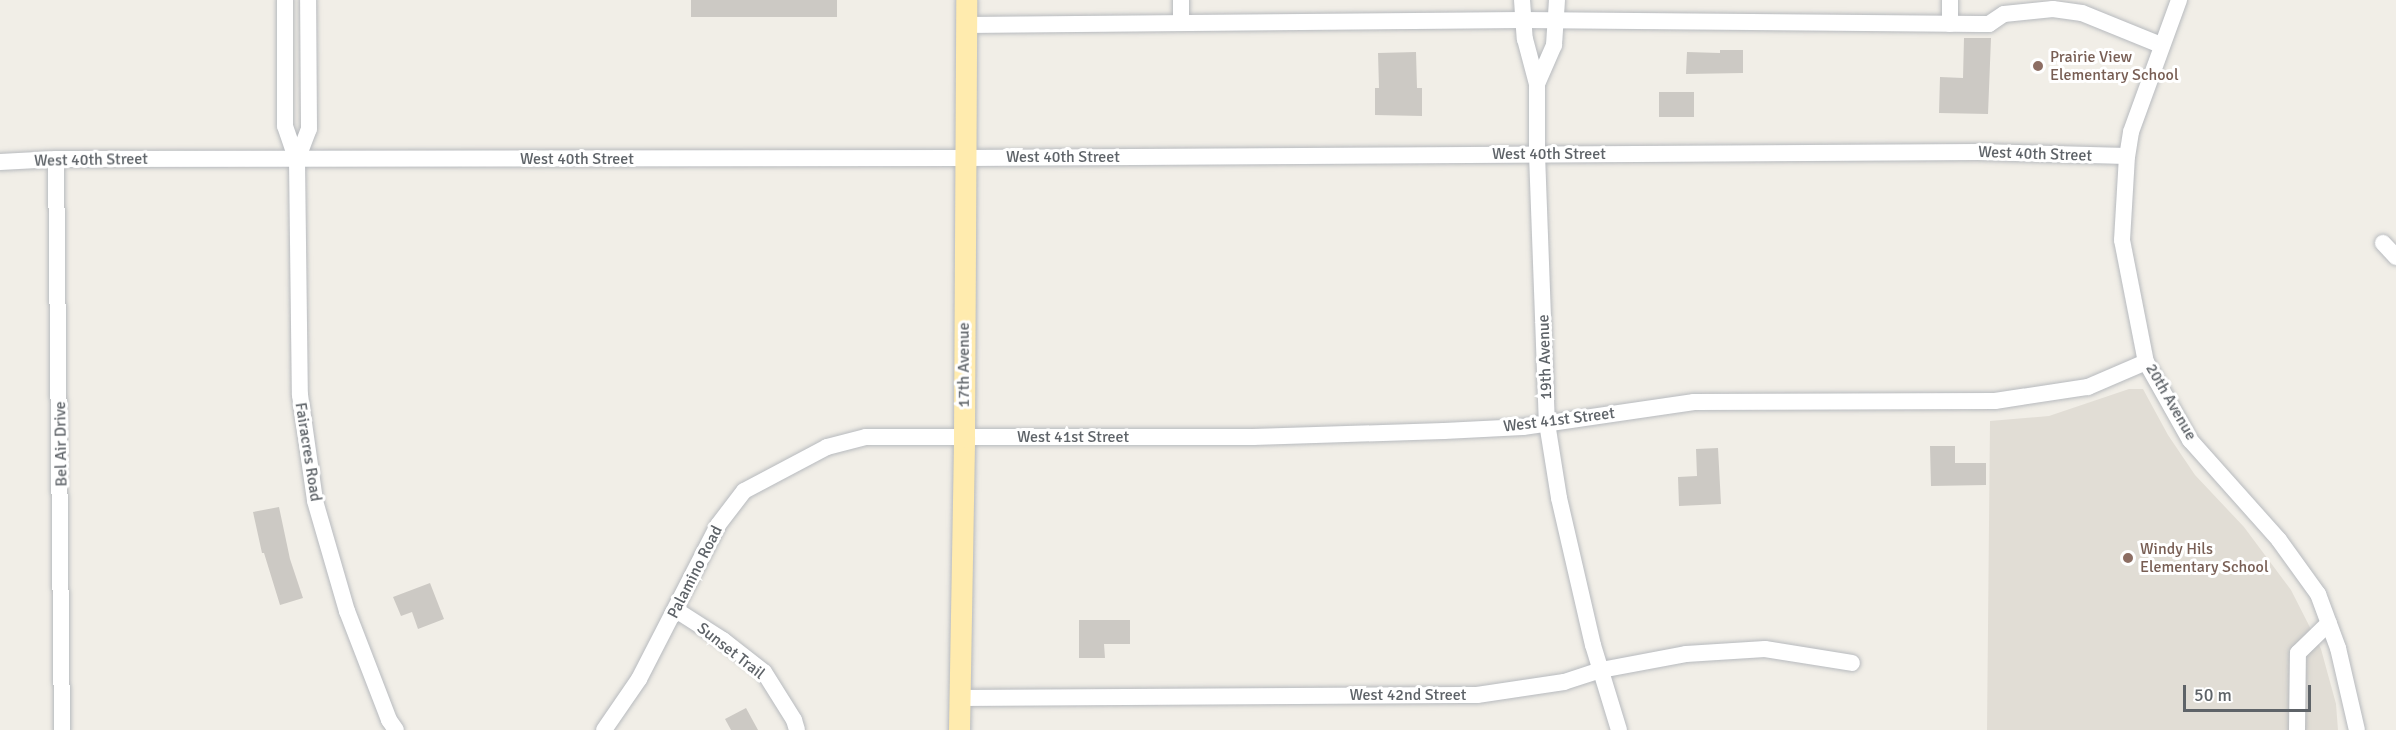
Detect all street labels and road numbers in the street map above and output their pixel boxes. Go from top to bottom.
street label: West 40th Street [1978,142,2092,166]
street label: West 40th Street [1492,144,1606,164]
street label: West 40th Street [1006,147,1120,167]
street label: West 40th Street [34,149,148,171]
street label: West 40th Street [520,149,634,169]
street label: 19th Avenue [1534,314,1556,400]
street label: 17th Avenue [954,322,974,408]
street label: 20th Avenue [2141,360,2201,444]
street label: Bel Air Drive [51,401,71,487]
street label: Fairacres Road [291,401,325,503]
street label: West 41st Street [1502,404,1616,436]
street label: West 41st Street [1017,427,1129,447]
street label: Palamino Road [663,522,727,622]
street label: Sunset Trail [693,619,769,683]
street label: West 42nd Street [1350,685,1466,705]

